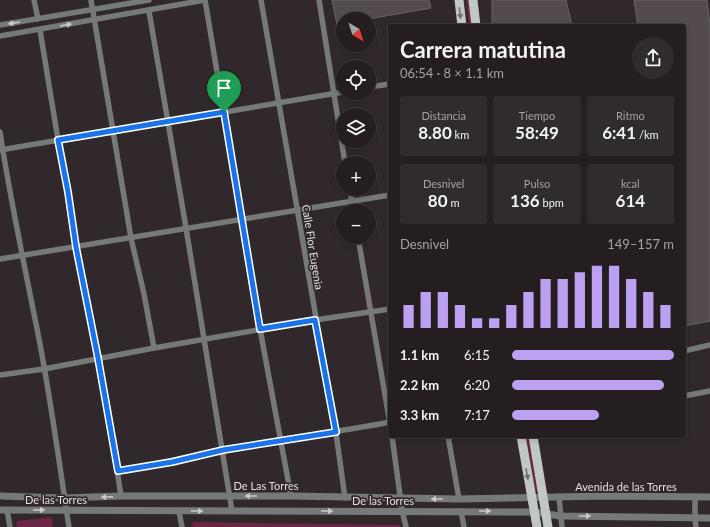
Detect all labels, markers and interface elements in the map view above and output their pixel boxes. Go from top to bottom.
one-way arrow [457,7,463,19]
north arrow [336,12,376,52]
map controls [336,12,376,244]
one-way arrow [8,20,20,26]
one-way arrow [60,22,72,28]
text: Carrera matutina [400,36,566,63]
button: share [632,37,674,79]
button: locate [336,60,376,100]
text: 06:54 · 8 × 1.1 km [400,65,504,81]
pin [207,71,241,112]
icon: arrive [213,77,235,99]
button: layers [336,108,376,148]
text: Distancia [421,109,466,122]
text: Tiempo [519,109,555,122]
text: Ritmo [616,109,645,122]
text: 8.80 [418,122,452,143]
text: 58:49 [515,122,559,143]
text: 6:41 [602,122,636,143]
text: km [452,128,469,141]
text: /km [636,128,659,141]
button: + [336,156,376,196]
text: Desnivel [423,177,464,190]
text: Pulso [524,177,550,190]
text: kcal [621,177,640,190]
text: 80 [428,190,448,211]
text: 136 [510,190,540,211]
text: 614 [616,190,645,211]
text: m [448,196,459,209]
text: bpm [540,196,564,209]
street label: Calle Flor Eugenia [300,203,326,291]
button: − [336,204,376,244]
text: Desnivel [400,236,449,252]
text: 149–157 m [607,236,674,252]
text: 1.1 km [400,347,439,363]
text: 6:15 [464,347,490,363]
text: 2.2 km [400,377,439,393]
text: 6:20 [464,377,490,393]
text: 3.3 km [400,407,439,423]
text: 7:17 [464,407,490,423]
one-way arrow [525,468,531,481]
street label: De Las Torres [233,479,299,492]
street label: Avenida de las Torres [575,480,677,493]
street label: De las Torres [25,493,87,506]
one-way arrow [101,493,113,500]
one-way arrow [244,493,257,499]
street label: De las Torres [352,494,414,507]
one-way arrow [430,496,443,502]
one-way arrow [33,507,46,513]
one-way arrow [191,508,204,514]
one-way arrow [321,508,334,514]
one-way arrow [479,508,492,514]
one-way arrow [579,513,592,519]

